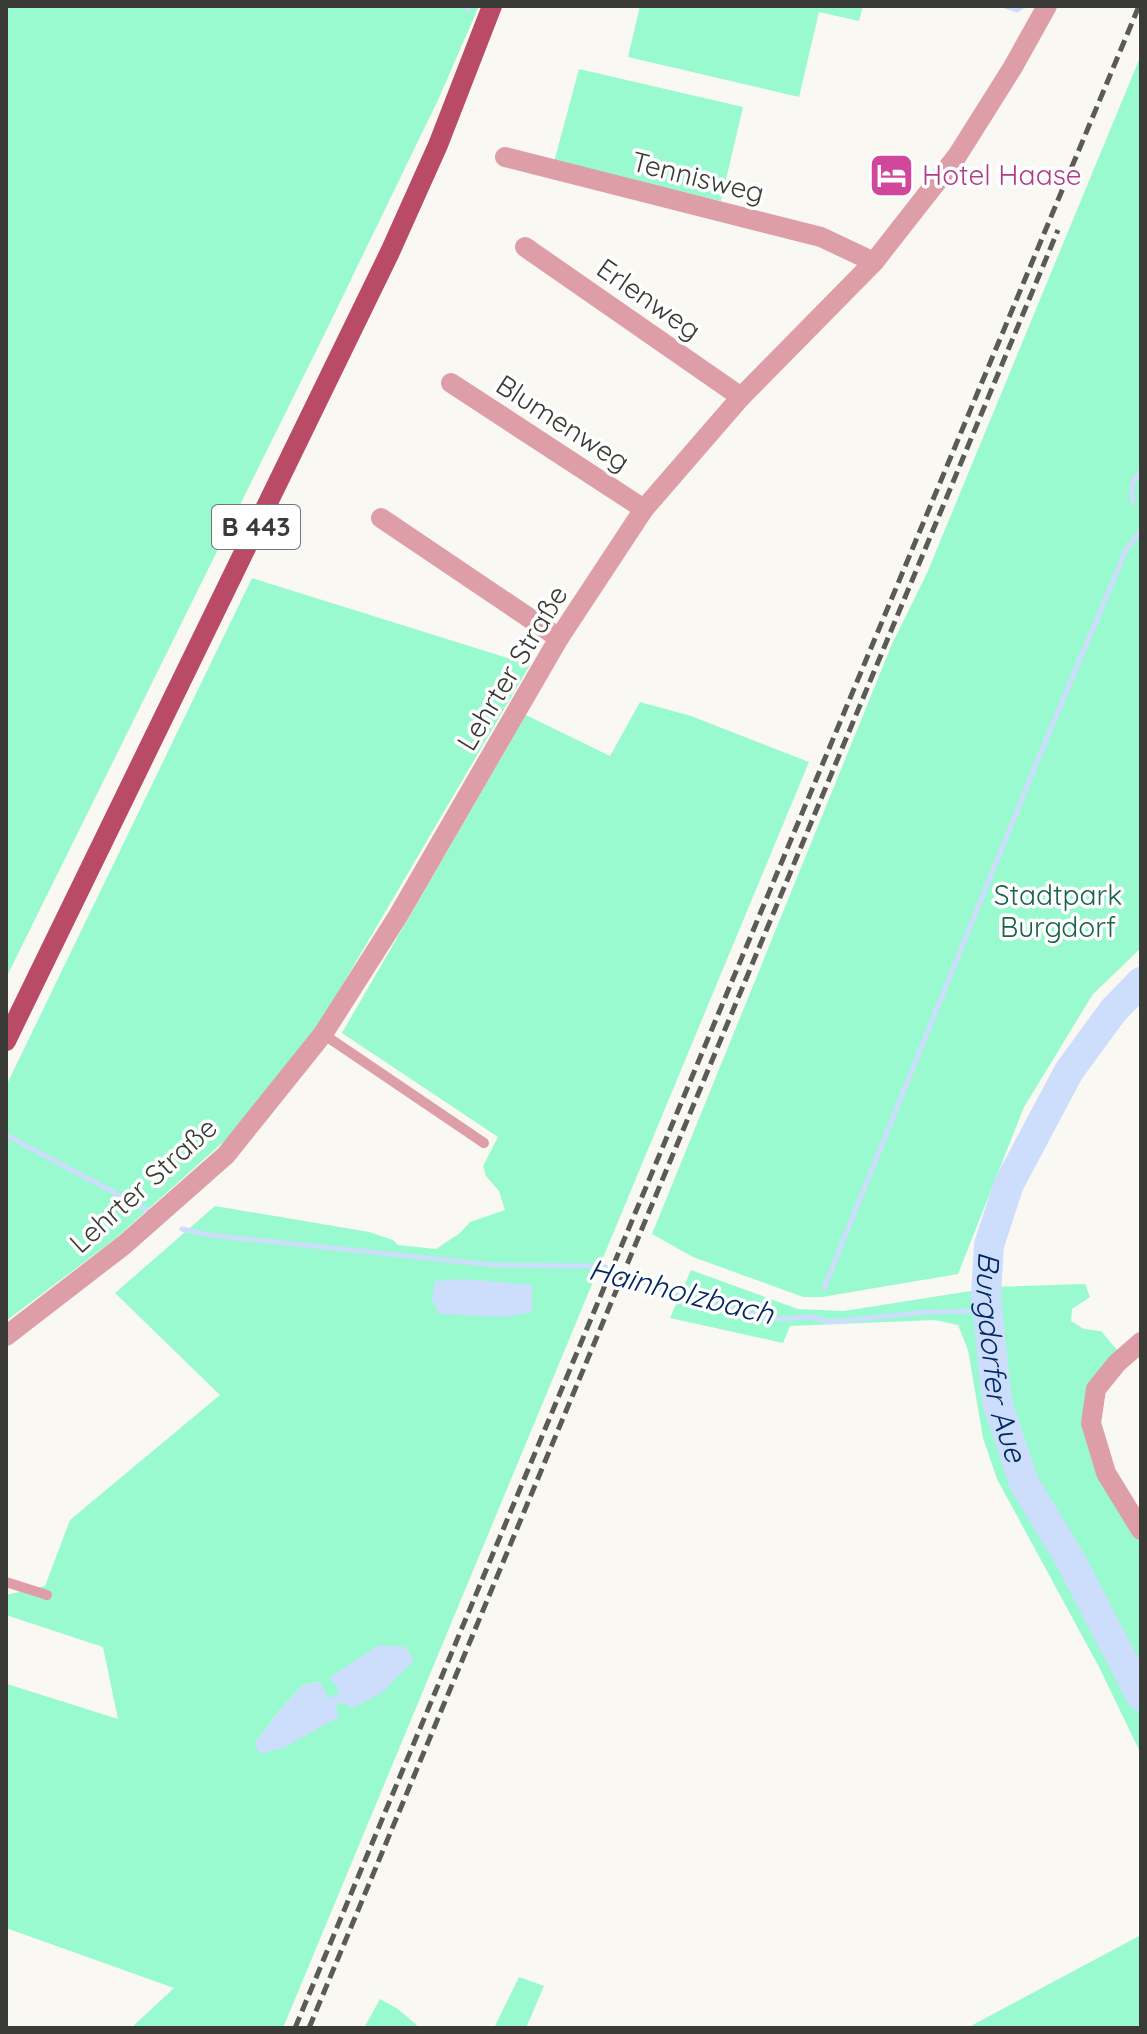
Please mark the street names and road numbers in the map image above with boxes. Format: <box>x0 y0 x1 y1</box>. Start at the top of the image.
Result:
street label: Tennisweg <box>628 143 768 210</box>
street label: Erlenweg <box>590 250 708 347</box>
street label: Blumenweg <box>490 366 637 479</box>
road number: B 443 <box>212 505 300 549</box>
street label: Lehrter Straße <box>449 579 575 757</box>
street label: Lehrter Straße <box>62 1109 224 1260</box>

